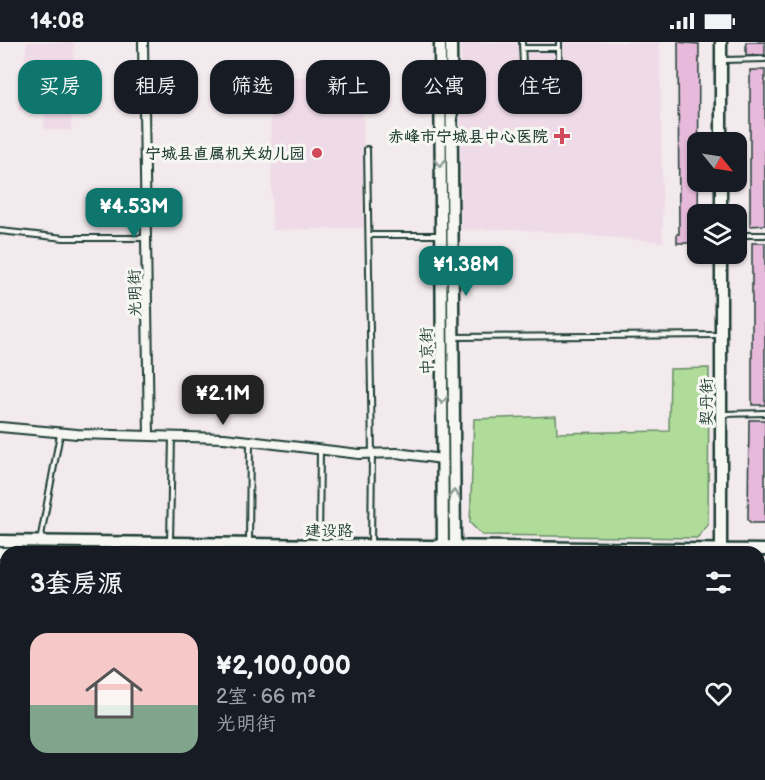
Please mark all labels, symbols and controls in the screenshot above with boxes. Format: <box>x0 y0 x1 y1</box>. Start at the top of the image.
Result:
text: 14:08 <box>30 8 84 35</box>
chip: 买房 <box>18 60 102 114</box>
chip: 租房 <box>114 60 198 114</box>
chip: 筛选 <box>210 60 294 114</box>
chip: 新上 <box>306 60 390 114</box>
chip: 公寓 <box>402 60 486 114</box>
chip: 住宅 <box>498 60 582 114</box>
marker: 赤峰市宁城县中心医院 <box>553 127 571 145</box>
place label: 赤峰市宁城县中心医院 <box>388 128 548 147</box>
north arrow <box>687 132 747 192</box>
map controls <box>687 132 747 264</box>
place label: 宁城县直属机关幼儿园 <box>145 145 305 164</box>
marker: 宁城县直属机关幼儿园 <box>310 146 324 160</box>
one-way arrow <box>434 159 446 168</box>
pin: ¥4.53M <box>85 188 183 239</box>
text: ¥4.53M <box>100 195 168 219</box>
button: layers <box>687 204 747 264</box>
pin: ¥1.38M <box>417 246 515 297</box>
text: ¥1.38M <box>433 253 499 277</box>
street label: 光明街 <box>126 269 145 317</box>
street label: 中京街 <box>418 327 437 375</box>
pin: ¥2.1M <box>181 375 265 426</box>
street label: 契丹街 <box>698 378 717 426</box>
text: ¥2.1M <box>196 382 250 406</box>
one-way arrow <box>435 396 448 405</box>
one-way arrow <box>448 489 460 498</box>
street label: 建设路 <box>305 522 353 541</box>
icon: filters <box>702 566 735 599</box>
text: 3套房源 <box>30 569 123 600</box>
text: ¥2,100,000 <box>216 651 351 682</box>
icon: home <box>78 657 150 729</box>
icon: heart <box>702 677 735 710</box>
text: 2室 · 66 m² <box>216 685 316 709</box>
text: 光明街 <box>216 712 276 736</box>

